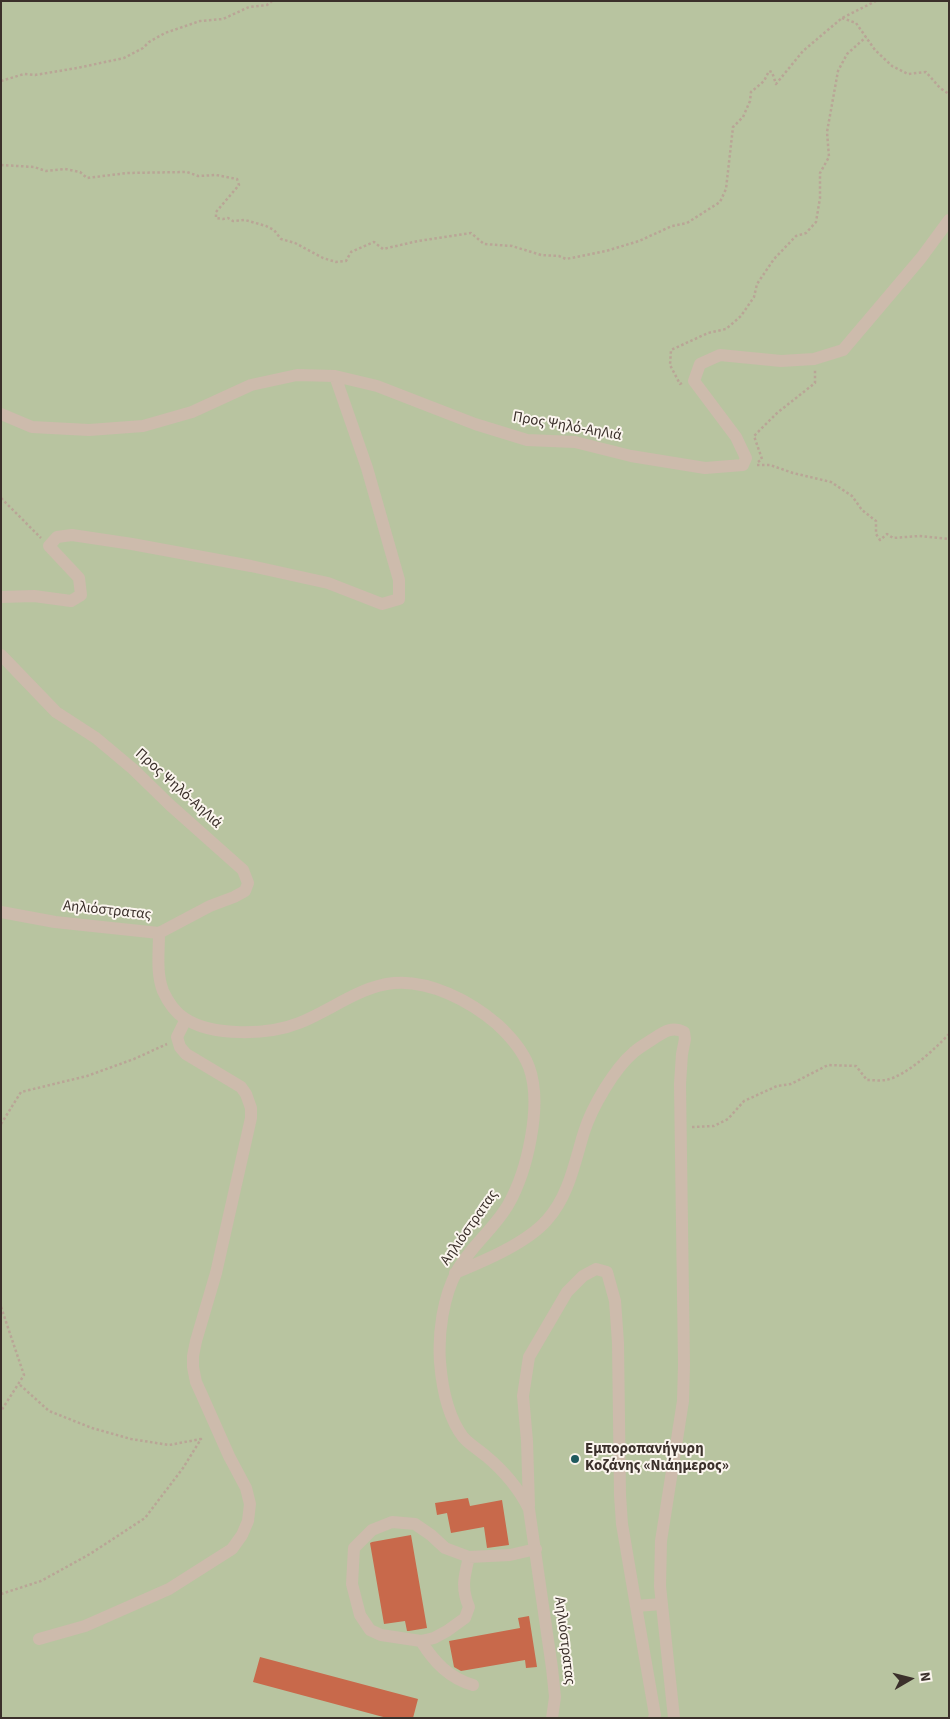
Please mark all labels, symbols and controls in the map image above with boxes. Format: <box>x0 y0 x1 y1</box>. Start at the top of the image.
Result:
street label: Προς Ψηλό-ΑηΛιά <box>511 409 623 445</box>
street label: Προς Ψηλό-ΑηΛιά <box>131 745 225 833</box>
street label: Αηλιόστρατας <box>62 897 152 925</box>
street label: Αηλιόστρατας <box>437 1187 503 1269</box>
place label: Εμποροπανήγυρη Κοζάνης «Νιάημερος» <box>585 1441 729 1476</box>
marker: Εμποροπανήγυρη Κοζάνης «Νιάημερος» <box>569 1453 581 1465</box>
street label: Αηλιόστρατας <box>550 1596 578 1686</box>
north arrow <box>885 1654 935 1704</box>
text: N <box>914 1671 935 1683</box>

